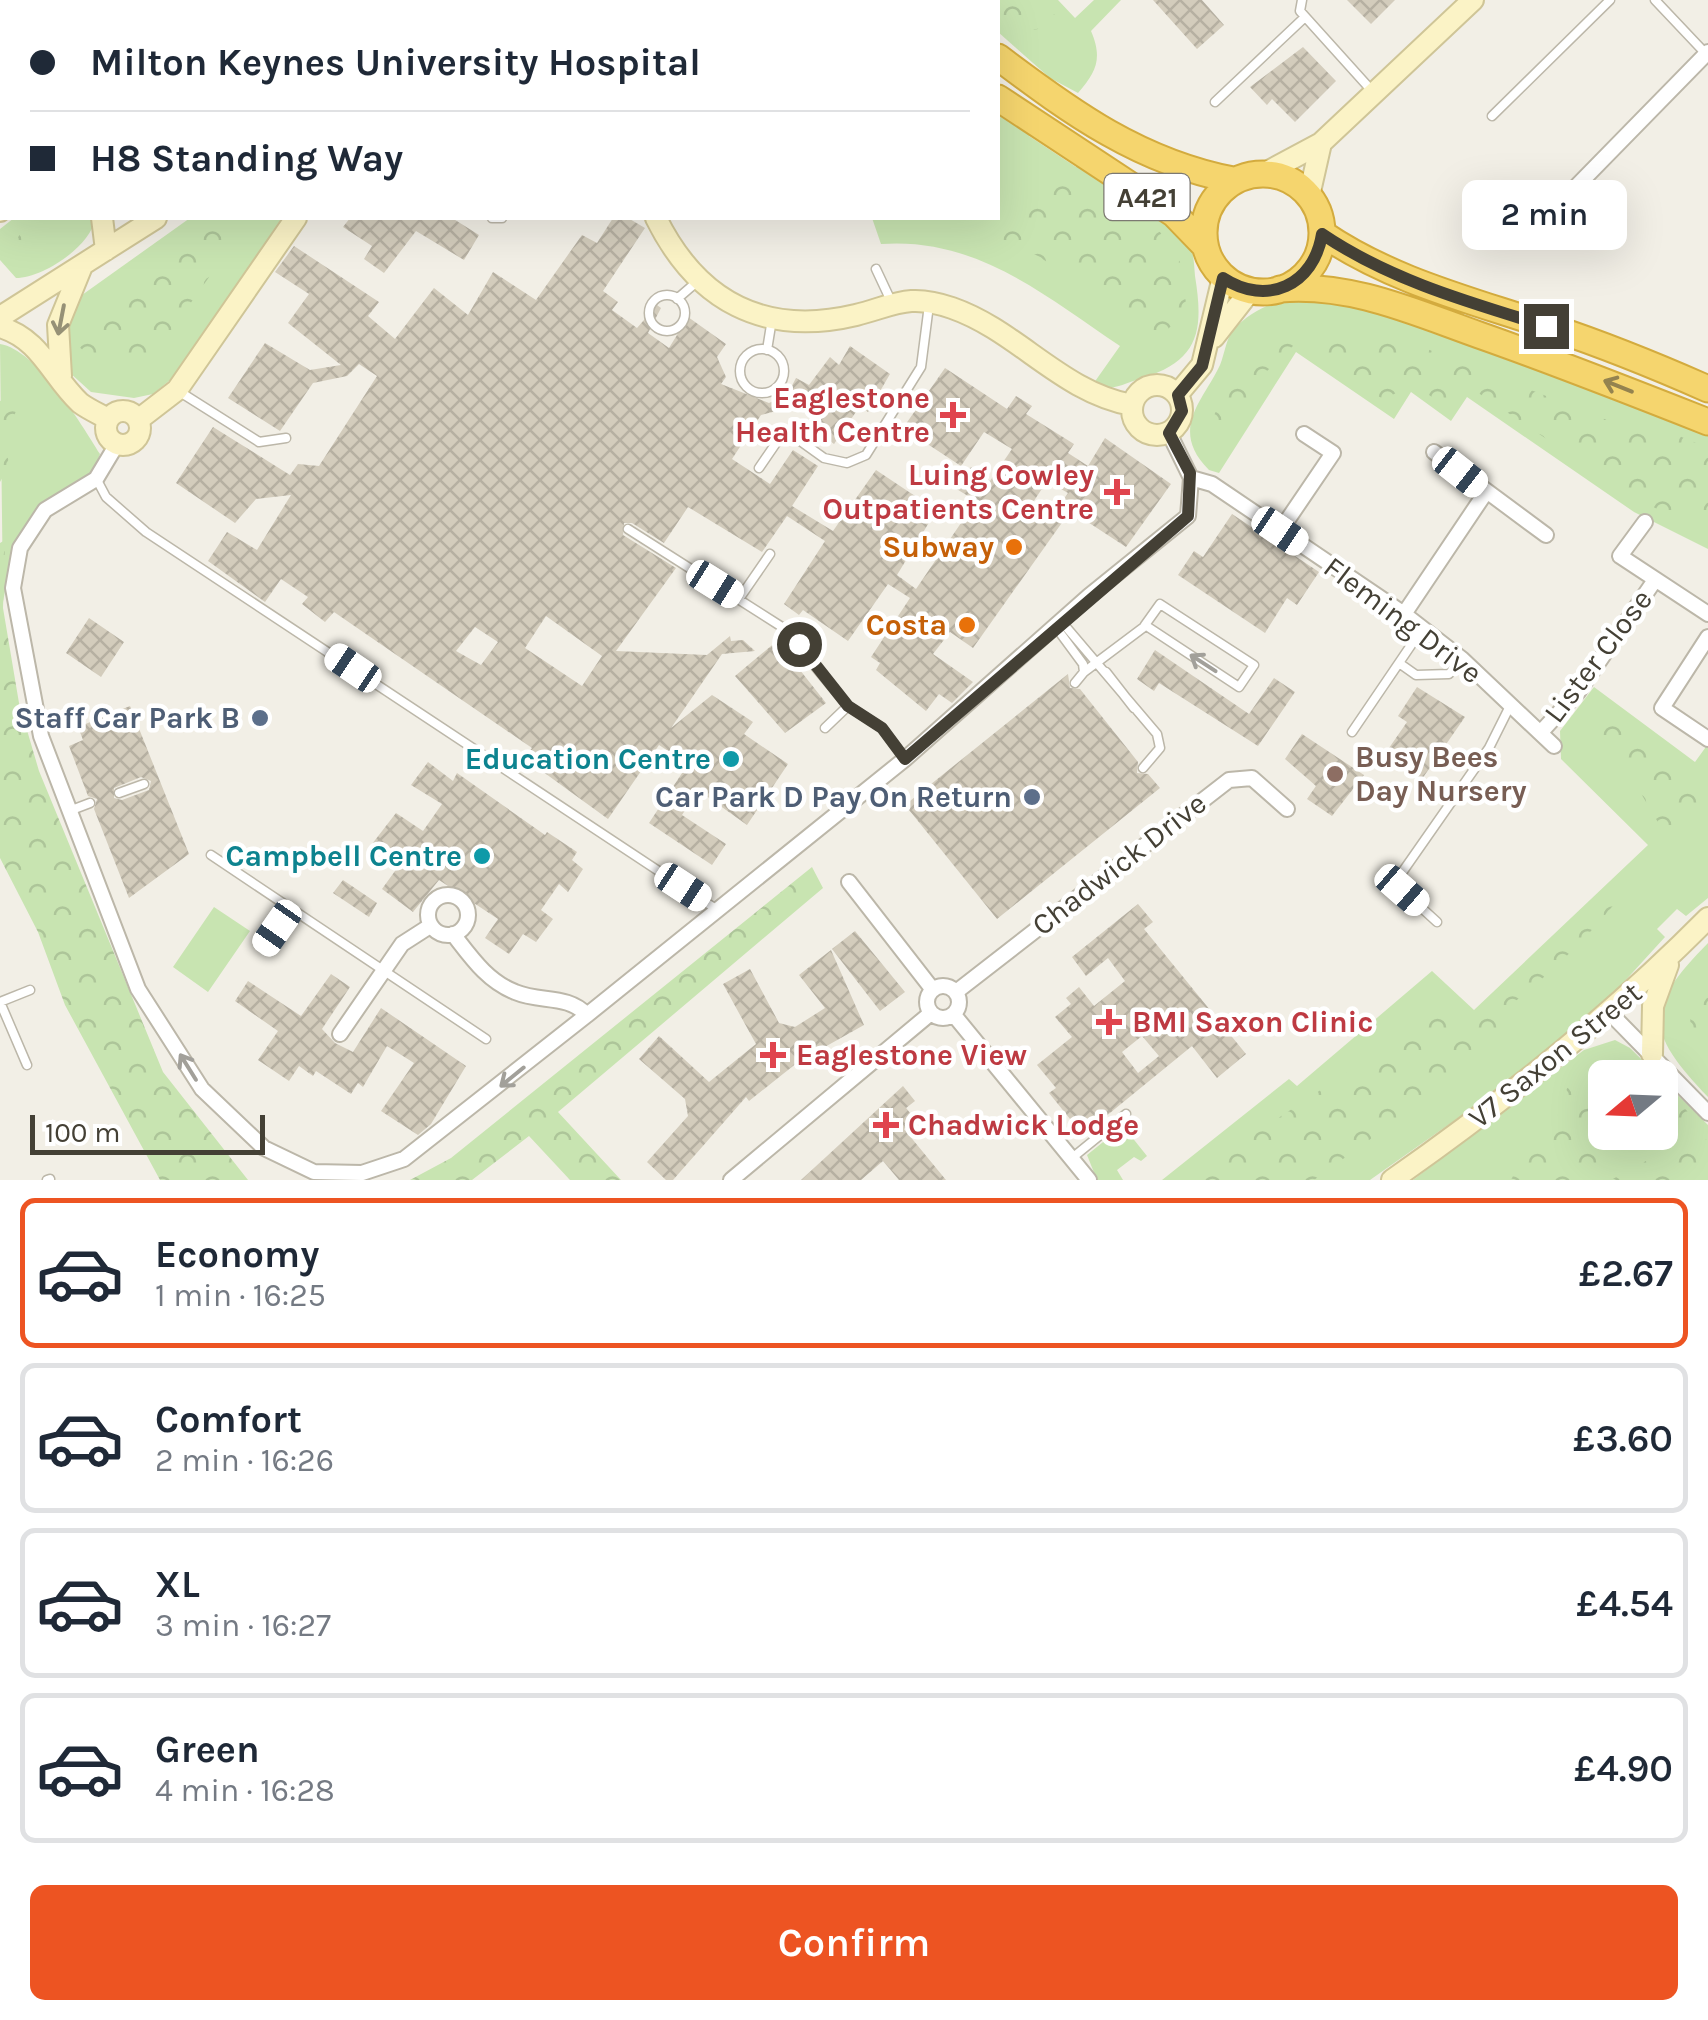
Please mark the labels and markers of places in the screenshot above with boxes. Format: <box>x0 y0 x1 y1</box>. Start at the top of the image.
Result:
place label: Eaglestone Health Centre <box>735 380 930 450</box>
marker: Eaglestone Health Centre <box>940 402 966 428</box>
place label: Luing Cowley Outpatients Centre <box>822 457 1094 527</box>
marker: Luing Cowley Outpatients Centre <box>1104 479 1130 505</box>
place label: Subway <box>882 529 994 565</box>
marker: Subway <box>1003 536 1025 558</box>
place label: Costa <box>866 607 947 643</box>
marker: Costa <box>956 614 978 636</box>
place label: Staff Car Park B <box>14 700 240 736</box>
marker: Staff Car Park B <box>249 707 271 729</box>
place label: Busy Bees Day Nursery <box>1355 739 1527 809</box>
place label: Education Centre <box>465 741 711 777</box>
marker: Education Centre <box>720 748 742 770</box>
marker: Busy Bees Day Nursery <box>1324 763 1346 785</box>
place label: Car Park D Pay On Return <box>655 779 1012 815</box>
marker: Car Park D Pay On Return <box>1021 786 1043 808</box>
place label: Campbell Centre <box>225 838 462 874</box>
marker: Campbell Centre <box>471 845 493 867</box>
place label: BMI Saxon Clinic <box>1132 1004 1373 1040</box>
marker: BMI Saxon Clinic <box>1096 1009 1122 1035</box>
place label: Eaglestone View <box>796 1037 1027 1073</box>
marker: Eaglestone View <box>760 1042 786 1068</box>
place label: Chadwick Lodge <box>908 1107 1139 1143</box>
marker: Chadwick Lodge <box>873 1112 899 1138</box>

